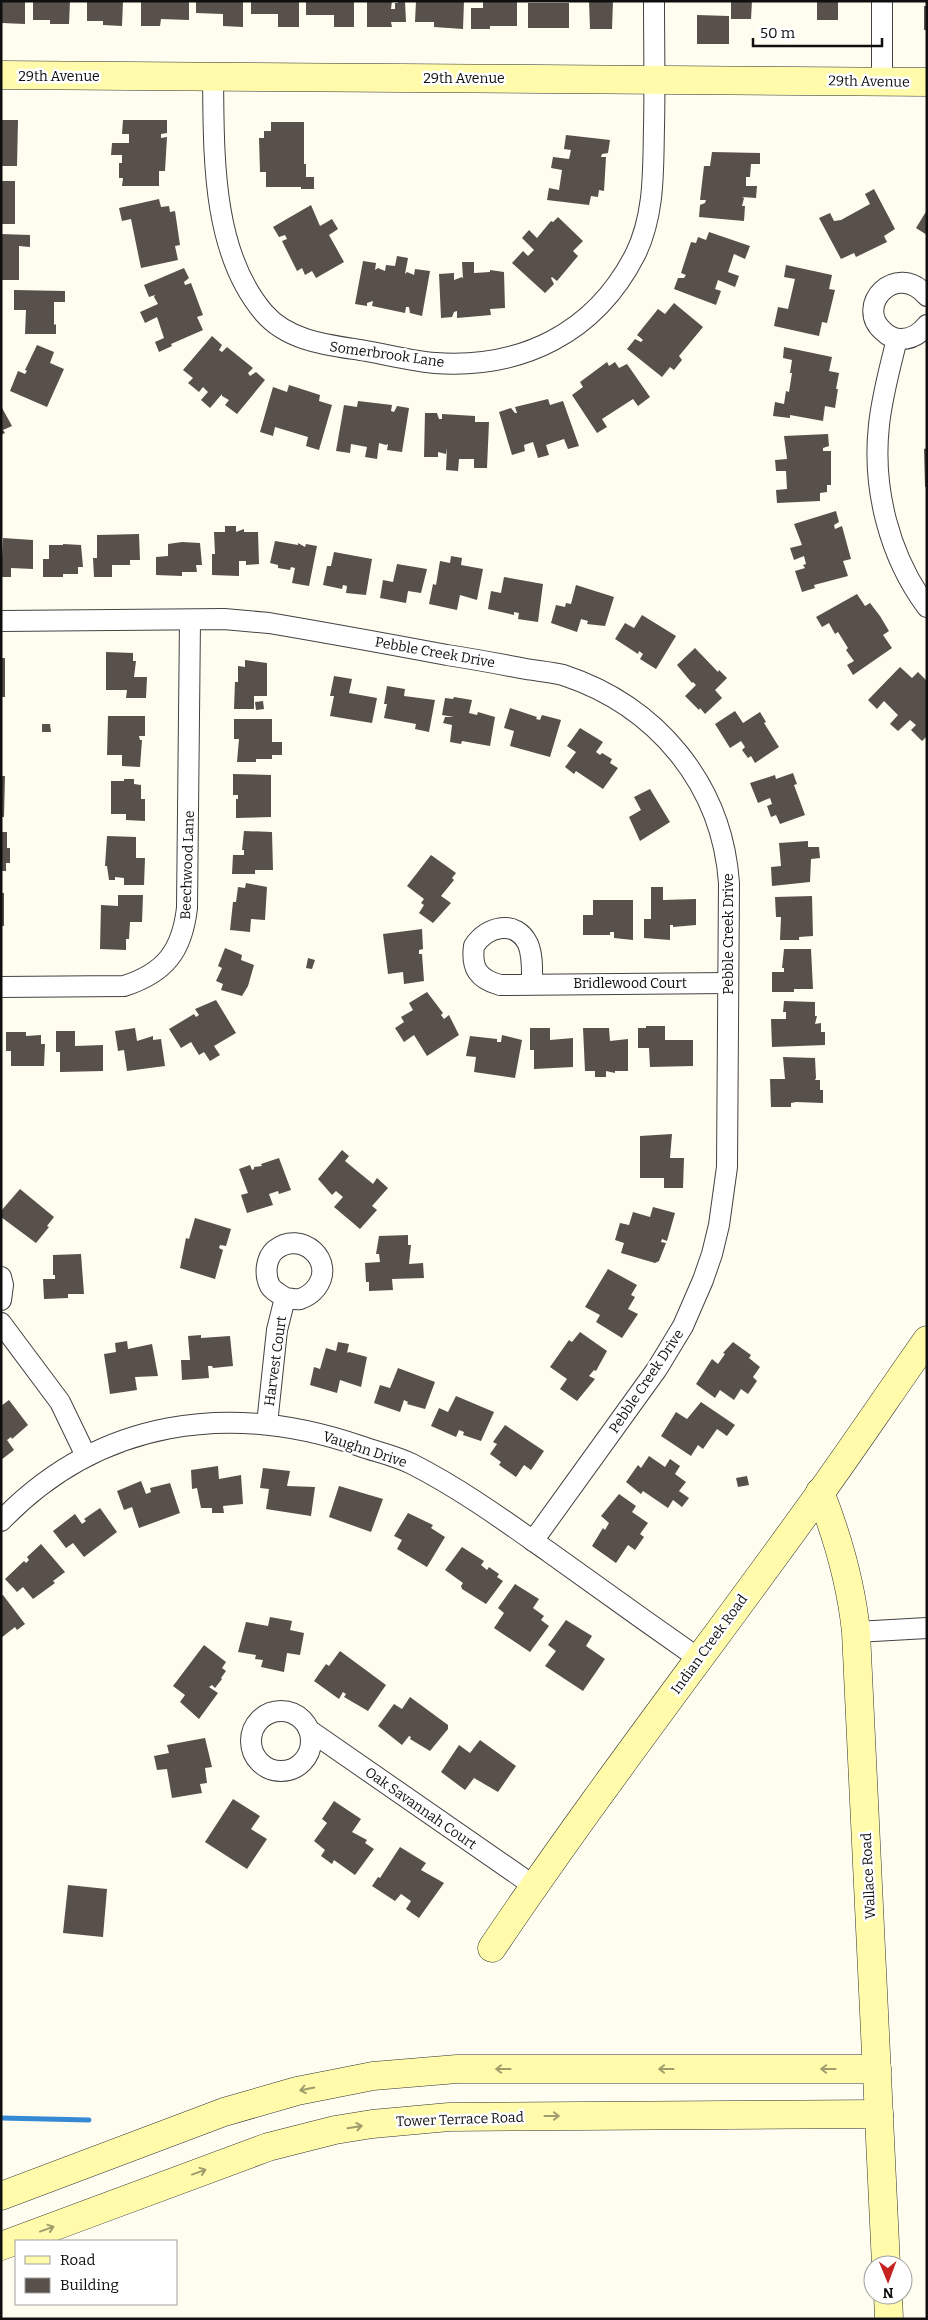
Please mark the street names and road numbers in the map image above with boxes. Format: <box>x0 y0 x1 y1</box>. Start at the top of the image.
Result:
street label: 29th Avenue <box>18 68 100 85</box>
street label: 29th Avenue <box>423 70 505 87</box>
street label: 29th Avenue <box>828 72 910 91</box>
street label: Somerbrook Lane <box>328 338 445 371</box>
street label: Pebble Creek Drive <box>374 634 496 671</box>
street label: Beechwood Lane <box>177 810 198 920</box>
street label: Pebble Creek Drive <box>720 873 737 995</box>
street label: Bridlewood Court <box>573 975 687 992</box>
street label: Harvest Court <box>261 1315 290 1407</box>
street label: Pebble Creek Drive <box>605 1326 687 1436</box>
street label: Vaughn Drive <box>321 1428 409 1471</box>
street label: Indian Creek Road <box>668 1591 751 1697</box>
street label: Oak Savannah Court <box>362 1764 480 1853</box>
street label: Wallace Road <box>858 1832 879 1920</box>
street label: Tower Terrace Road <box>396 2109 524 2130</box>

